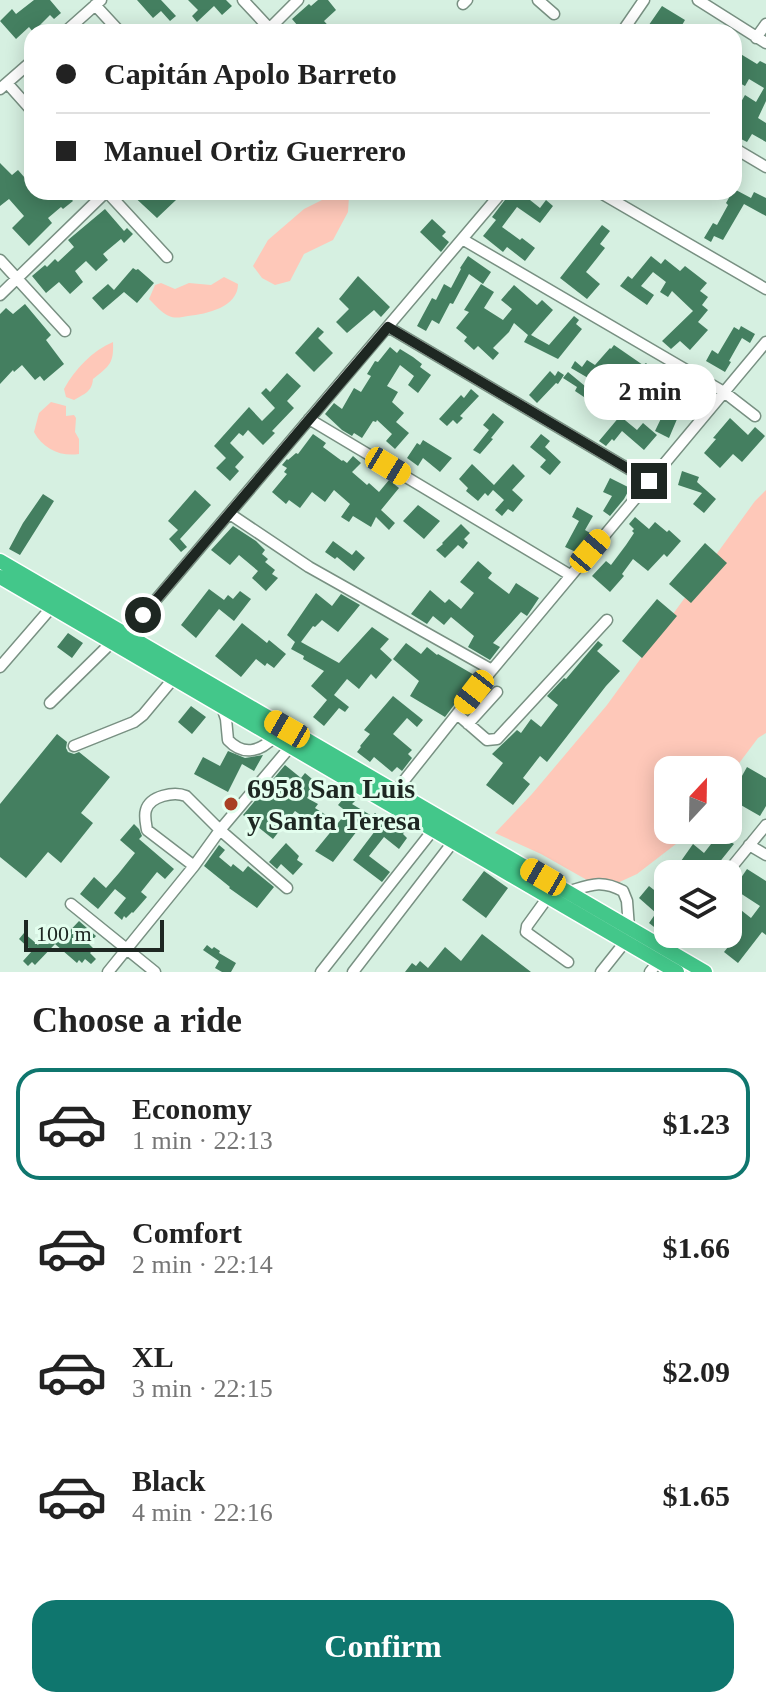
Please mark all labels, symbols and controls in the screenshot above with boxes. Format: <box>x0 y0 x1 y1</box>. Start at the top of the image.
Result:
text: Capitán Apolo Barreto <box>104 57 397 90</box>
text: Manuel Ortiz Guerrero <box>104 134 406 167</box>
callout: 2 min <box>583 365 715 421</box>
text: 2 min <box>619 377 681 406</box>
car <box>361 443 415 489</box>
route end <box>631 463 667 499</box>
car <box>565 525 615 577</box>
route start <box>125 597 161 633</box>
car <box>450 666 498 718</box>
car <box>260 707 314 751</box>
north arrow <box>654 756 742 844</box>
map controls <box>654 756 742 948</box>
place label: 6958 San Luis y Santa Teresa <box>247 773 421 836</box>
marker: 6958 San Luis y Santa Teresa <box>222 795 240 813</box>
car <box>516 855 570 899</box>
button: layers <box>654 860 742 948</box>
scale bar <box>24 916 164 952</box>
text: 100 m <box>36 921 92 946</box>
text: Choose a ride <box>32 1000 242 1040</box>
icon: car <box>36 1088 108 1160</box>
text: Economy <box>132 1092 252 1125</box>
text: $1.23 <box>663 1107 730 1140</box>
text: 1 min · 22:13 <box>132 1126 273 1155</box>
icon: car <box>36 1212 108 1284</box>
text: Comfort <box>132 1216 242 1249</box>
text: $1.66 <box>663 1231 730 1264</box>
text: 2 min · 22:14 <box>132 1250 273 1279</box>
icon: car <box>36 1336 108 1408</box>
text: XL <box>132 1340 174 1373</box>
text: $2.09 <box>663 1355 730 1388</box>
text: 3 min · 22:15 <box>132 1374 273 1403</box>
icon: car <box>36 1460 108 1532</box>
text: Black <box>132 1464 205 1497</box>
text: $1.65 <box>663 1479 730 1512</box>
text: 4 min · 22:16 <box>132 1498 273 1527</box>
button: Confirm <box>32 1600 734 1692</box>

